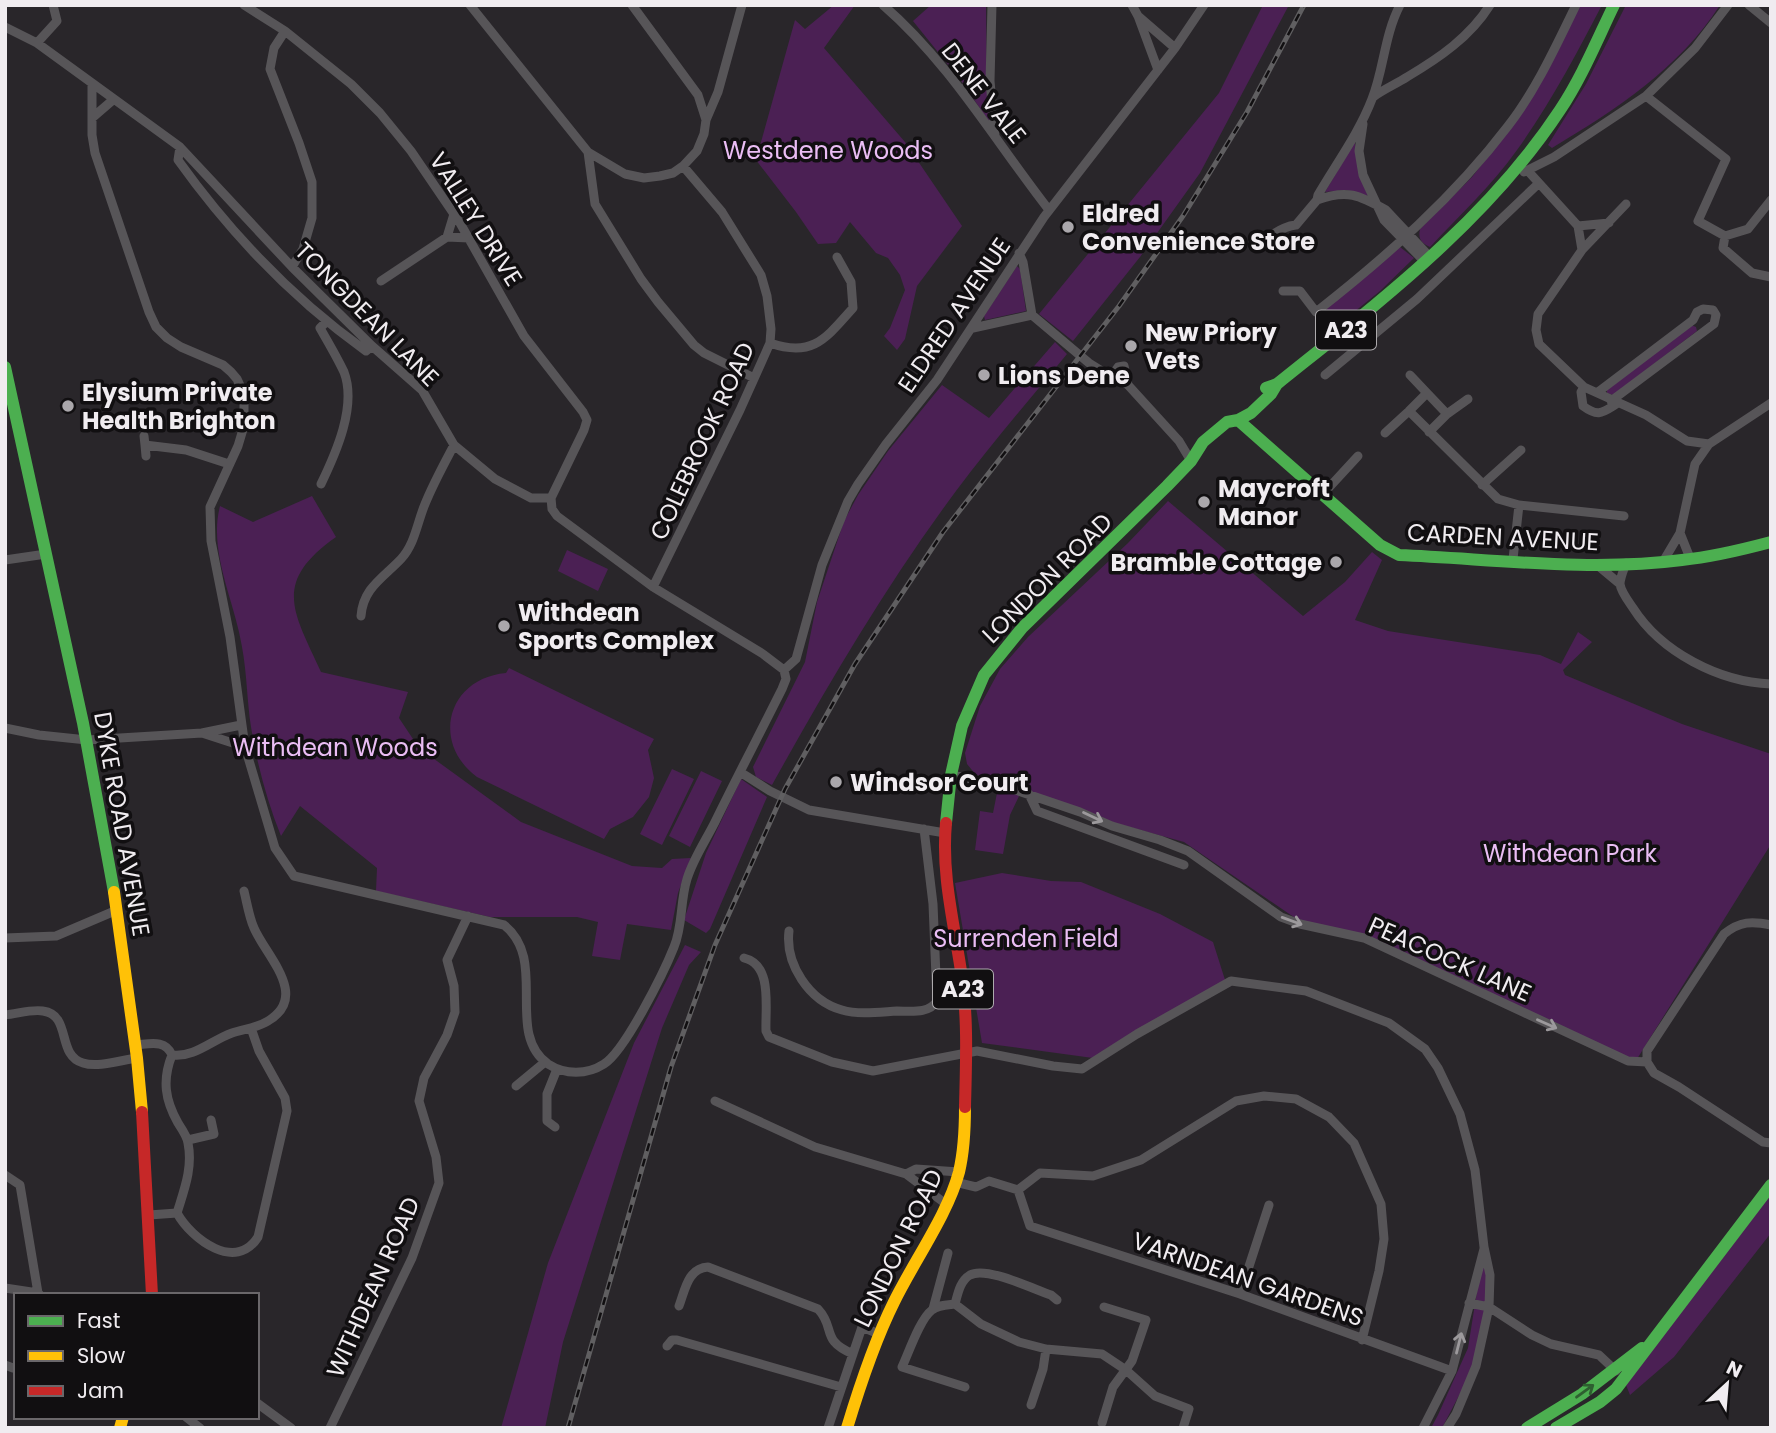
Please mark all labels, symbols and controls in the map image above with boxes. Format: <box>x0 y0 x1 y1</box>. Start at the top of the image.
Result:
street label: DENE VALE <box>934 36 1034 150</box>
park label: Westdene Woods <box>723 134 933 167</box>
street label: VALLEY DRIVE <box>422 146 530 292</box>
place label: Eldred Convenience Store <box>1082 197 1315 258</box>
marker: Eldred Convenience Store <box>1060 219 1076 235</box>
street label: ELDRED AVENUE <box>890 231 1018 399</box>
street label: TONGDEAN LANE <box>288 235 446 393</box>
road number: A23 <box>1316 310 1376 350</box>
place label: New Priory Vets <box>1145 316 1278 377</box>
street label: COLEBROOK ROAD <box>642 337 762 545</box>
marker: New Priory Vets <box>1123 338 1139 354</box>
place label: Lions Dene <box>998 359 1130 392</box>
marker: Lions Dene <box>976 367 992 383</box>
place label: Elysium Private Health Brighton <box>82 376 276 437</box>
marker: Elysium Private Health Brighton <box>60 398 76 414</box>
place label: Maycroft Manor <box>1218 472 1330 533</box>
marker: Maycroft Manor <box>1196 494 1212 510</box>
street label: LONDON ROAD <box>975 506 1119 650</box>
street label: CARDEN AVENUE <box>1406 515 1600 559</box>
place label: Bramble Cottage <box>1111 546 1322 579</box>
marker: Bramble Cottage <box>1328 554 1344 570</box>
place label: Withdean Sports Complex <box>518 596 715 657</box>
marker: Withdean Sports Complex <box>496 618 512 634</box>
street label: DYKE ROAD AVENUE <box>86 709 158 939</box>
park label: Withdean Woods <box>232 731 438 764</box>
place label: Windsor Court <box>850 766 1029 799</box>
marker: Windsor Court <box>828 774 844 790</box>
one-way arrow <box>1082 811 1103 825</box>
park label: Withdean Park <box>1483 837 1658 870</box>
street label: PEACOCK LANE <box>1363 908 1537 1010</box>
one-way arrow <box>1281 916 1303 928</box>
park label: Surrenden Field <box>933 922 1119 955</box>
road number: A23 <box>933 970 993 1008</box>
one-way arrow <box>1536 1018 1558 1031</box>
street label: LONDON ROAD <box>846 1164 950 1332</box>
street label: WITHDEAN ROAD <box>318 1192 428 1382</box>
street label: VARNDEAN GARDENS <box>1128 1224 1368 1334</box>
legend <box>14 1293 259 1419</box>
text: Fast <box>77 1306 120 1335</box>
one-way arrow <box>1453 1332 1466 1355</box>
text: Slow <box>77 1341 125 1370</box>
north arrow <box>1692 1349 1762 1419</box>
text: N <box>1722 1354 1747 1384</box>
text: Jam <box>77 1376 124 1405</box>
one-way arrow <box>1575 1384 1594 1398</box>

